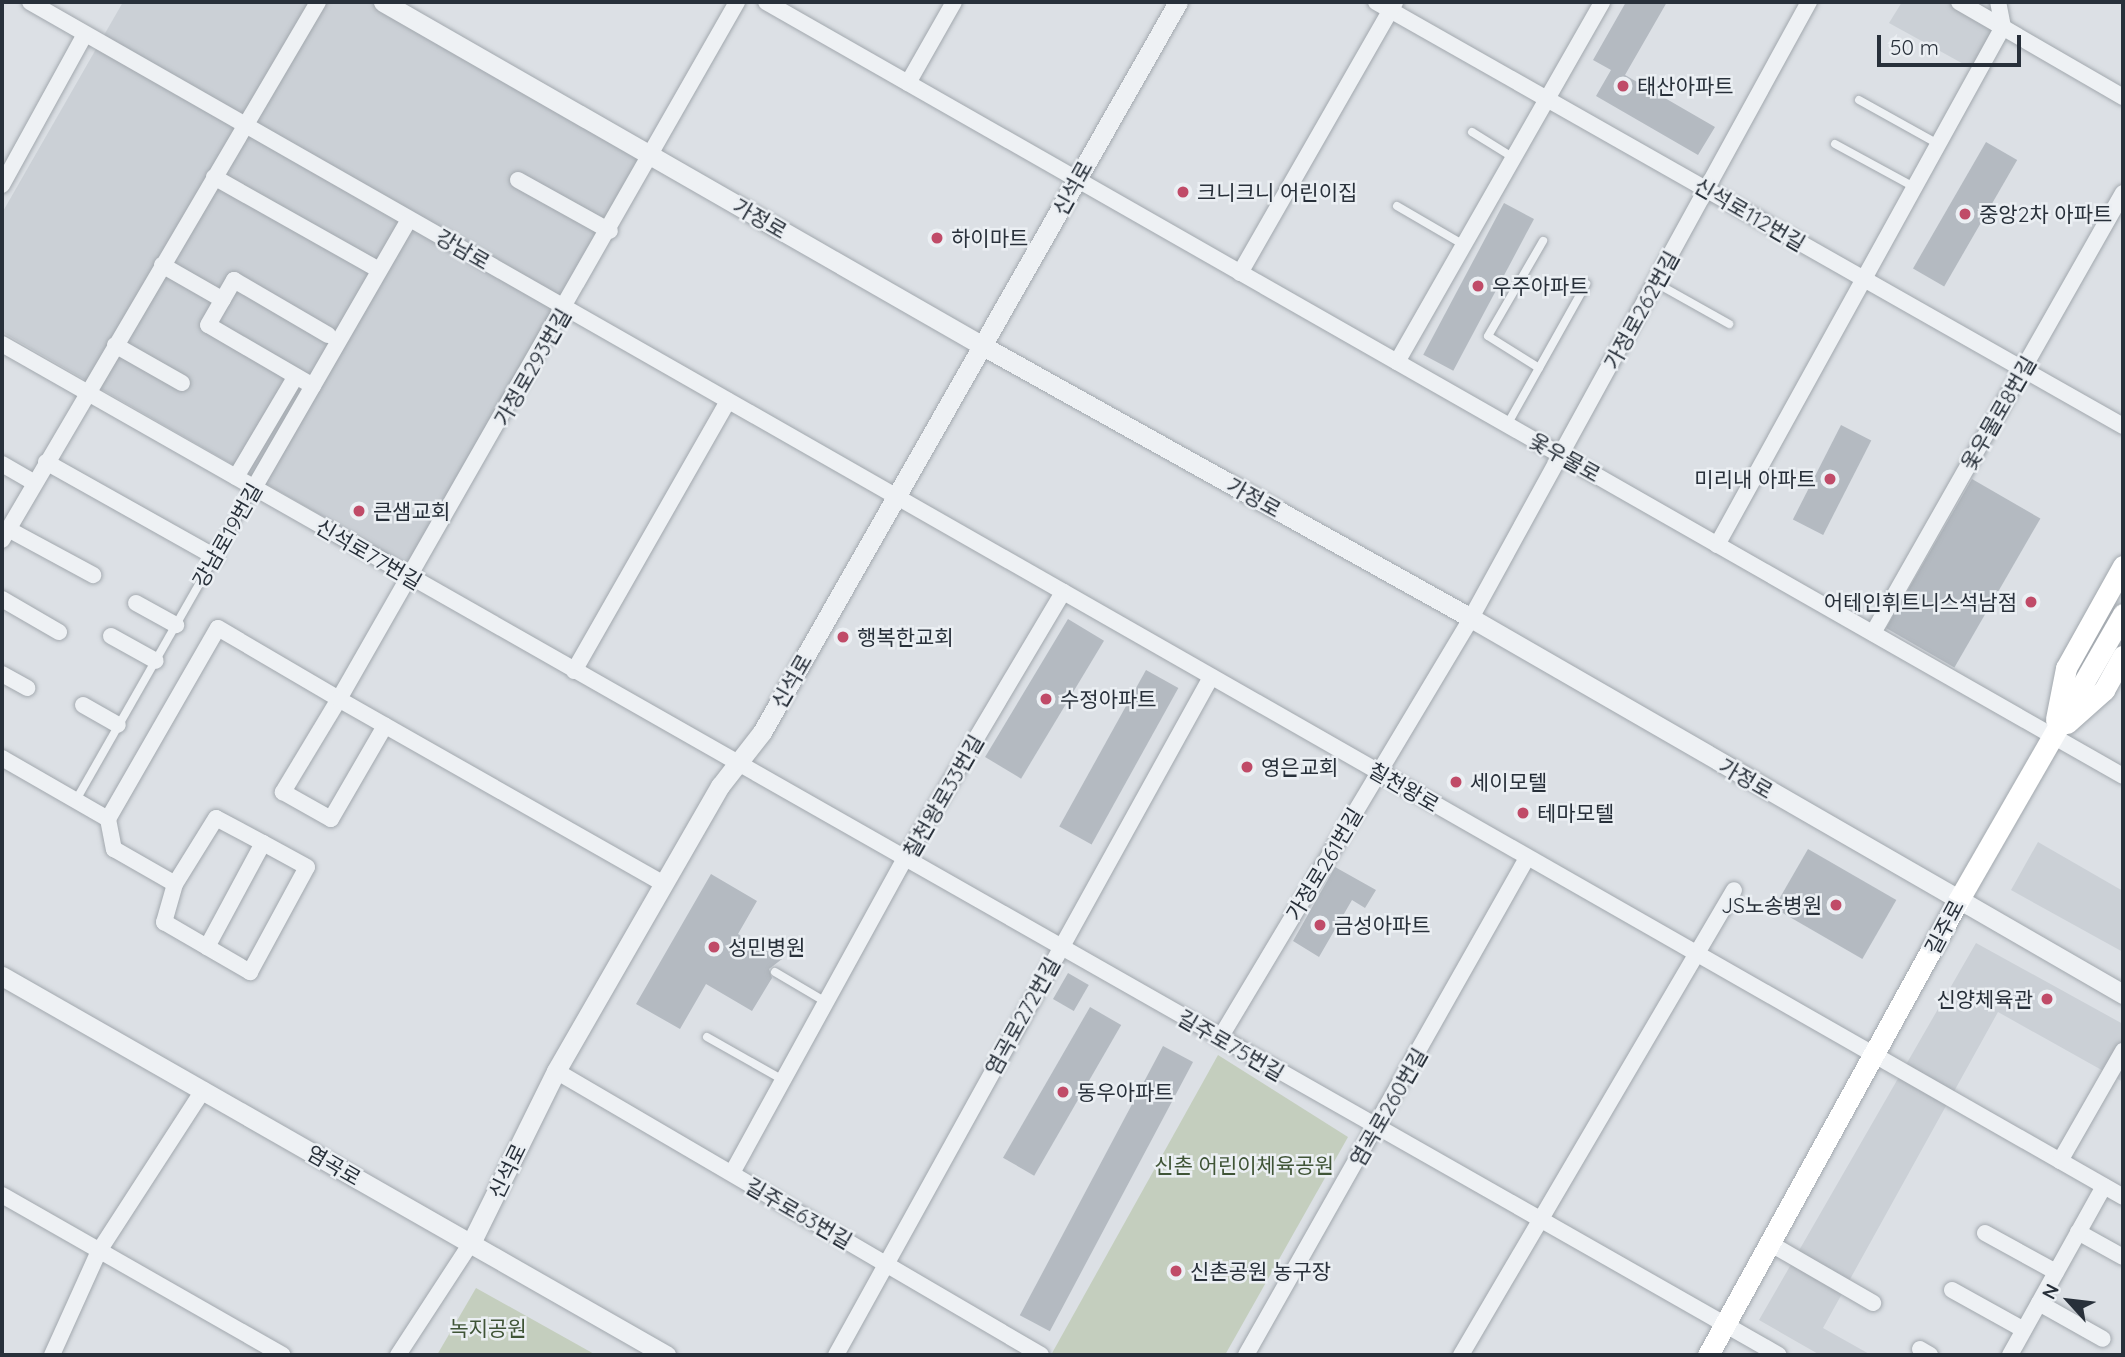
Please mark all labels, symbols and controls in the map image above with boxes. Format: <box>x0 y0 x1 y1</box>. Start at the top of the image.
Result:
scale bar <box>1880 21 2024 65</box>
text: 50 m <box>1890 34 1939 60</box>
place label: 태산아파트 <box>1637 73 1734 99</box>
marker: 태산아파트 <box>1615 78 1631 94</box>
street label: 신석로 <box>1047 157 1097 219</box>
street label: 신석로112번길 <box>1690 172 1810 256</box>
place label: 크니크니 어린이집 <box>1197 179 1357 205</box>
marker: 크니크니 어린이집 <box>1175 184 1191 200</box>
street label: 가정로 <box>729 193 791 243</box>
place label: 중앙2차 아파트 <box>1979 201 2112 227</box>
marker: 중앙2차 아파트 <box>1957 206 1973 222</box>
street label: 강남로 <box>432 224 494 274</box>
place label: 하이마트 <box>951 225 1028 251</box>
marker: 하이마트 <box>929 230 945 246</box>
street label: 가정로262번길 <box>1598 247 1684 373</box>
place label: 우주아파트 <box>1492 273 1589 299</box>
marker: 우주아파트 <box>1470 278 1486 294</box>
street label: 가정로293번길 <box>488 304 576 430</box>
street label: 옻우물로8번길 <box>1955 352 2041 474</box>
street label: 옻우물로 <box>1525 427 1605 487</box>
place label: 미리내 아파트 <box>1694 466 1816 492</box>
marker: 미리내 아파트 <box>1822 471 1838 487</box>
street label: 가정로 <box>1223 472 1285 522</box>
street label: 강남로19번길 <box>187 478 267 592</box>
place label: 큰샘교회 <box>373 498 450 524</box>
marker: 큰샘교회 <box>351 503 367 519</box>
street label: 신석로77번길 <box>312 514 426 594</box>
place label: 어테인휘트니스석남점 <box>1824 589 2017 615</box>
marker: 어테인휘트니스석남점 <box>2023 594 2039 610</box>
place label: 행복한교회 <box>857 624 954 650</box>
marker: 행복한교회 <box>835 629 851 645</box>
street label: 신석로 <box>766 650 816 712</box>
place label: 수정아파트 <box>1060 686 1157 712</box>
marker: 수정아파트 <box>1038 691 1054 707</box>
street label: 칠천왕로33번길 <box>898 730 988 862</box>
street label: 가정로 <box>1715 753 1777 803</box>
place label: 영은교회 <box>1261 754 1338 780</box>
street label: 칠천왕로 <box>1364 757 1444 817</box>
marker: 영은교회 <box>1239 759 1255 775</box>
place label: 세이모텔 <box>1470 769 1547 795</box>
marker: 세이모텔 <box>1448 774 1464 790</box>
place label: 테마모텔 <box>1537 800 1614 826</box>
street label: 가정로261번길 <box>1280 803 1368 925</box>
marker: 테마모텔 <box>1515 805 1531 821</box>
place label: JS노송병원 <box>1721 892 1822 918</box>
street label: 길주로 <box>1919 895 1969 959</box>
marker: JS노송병원 <box>1828 897 1844 913</box>
place label: 금성아파트 <box>1334 912 1431 938</box>
marker: 금성아파트 <box>1312 917 1328 933</box>
place label: 성민병원 <box>728 934 805 960</box>
marker: 성민병원 <box>706 939 722 955</box>
street label: 염곡로272번길 <box>979 953 1065 1079</box>
place label: 신양체육관 <box>1936 986 2033 1012</box>
marker: 신양체육관 <box>2039 991 2055 1007</box>
street label: 길주로75번길 <box>1173 1004 1289 1086</box>
street label: 염곡로260번길 <box>1344 1044 1432 1170</box>
place label: 동우아파트 <box>1077 1079 1174 1105</box>
marker: 동우아파트 <box>1055 1084 1071 1100</box>
street label: 신석로 <box>483 1139 531 1203</box>
street label: 염곡로 <box>303 1140 365 1190</box>
park label: 신촌 어린이체육공원 <box>1154 1152 1334 1178</box>
street label: 길주로63번길 <box>741 1172 857 1254</box>
place label: 신촌공원 농구장 <box>1190 1258 1331 1284</box>
marker: 신촌공원 농구장 <box>1168 1263 1184 1279</box>
north arrow <box>2034 1266 2104 1336</box>
text: N <box>2036 1280 2064 1303</box>
park label: 녹지공원 <box>449 1315 527 1341</box>

